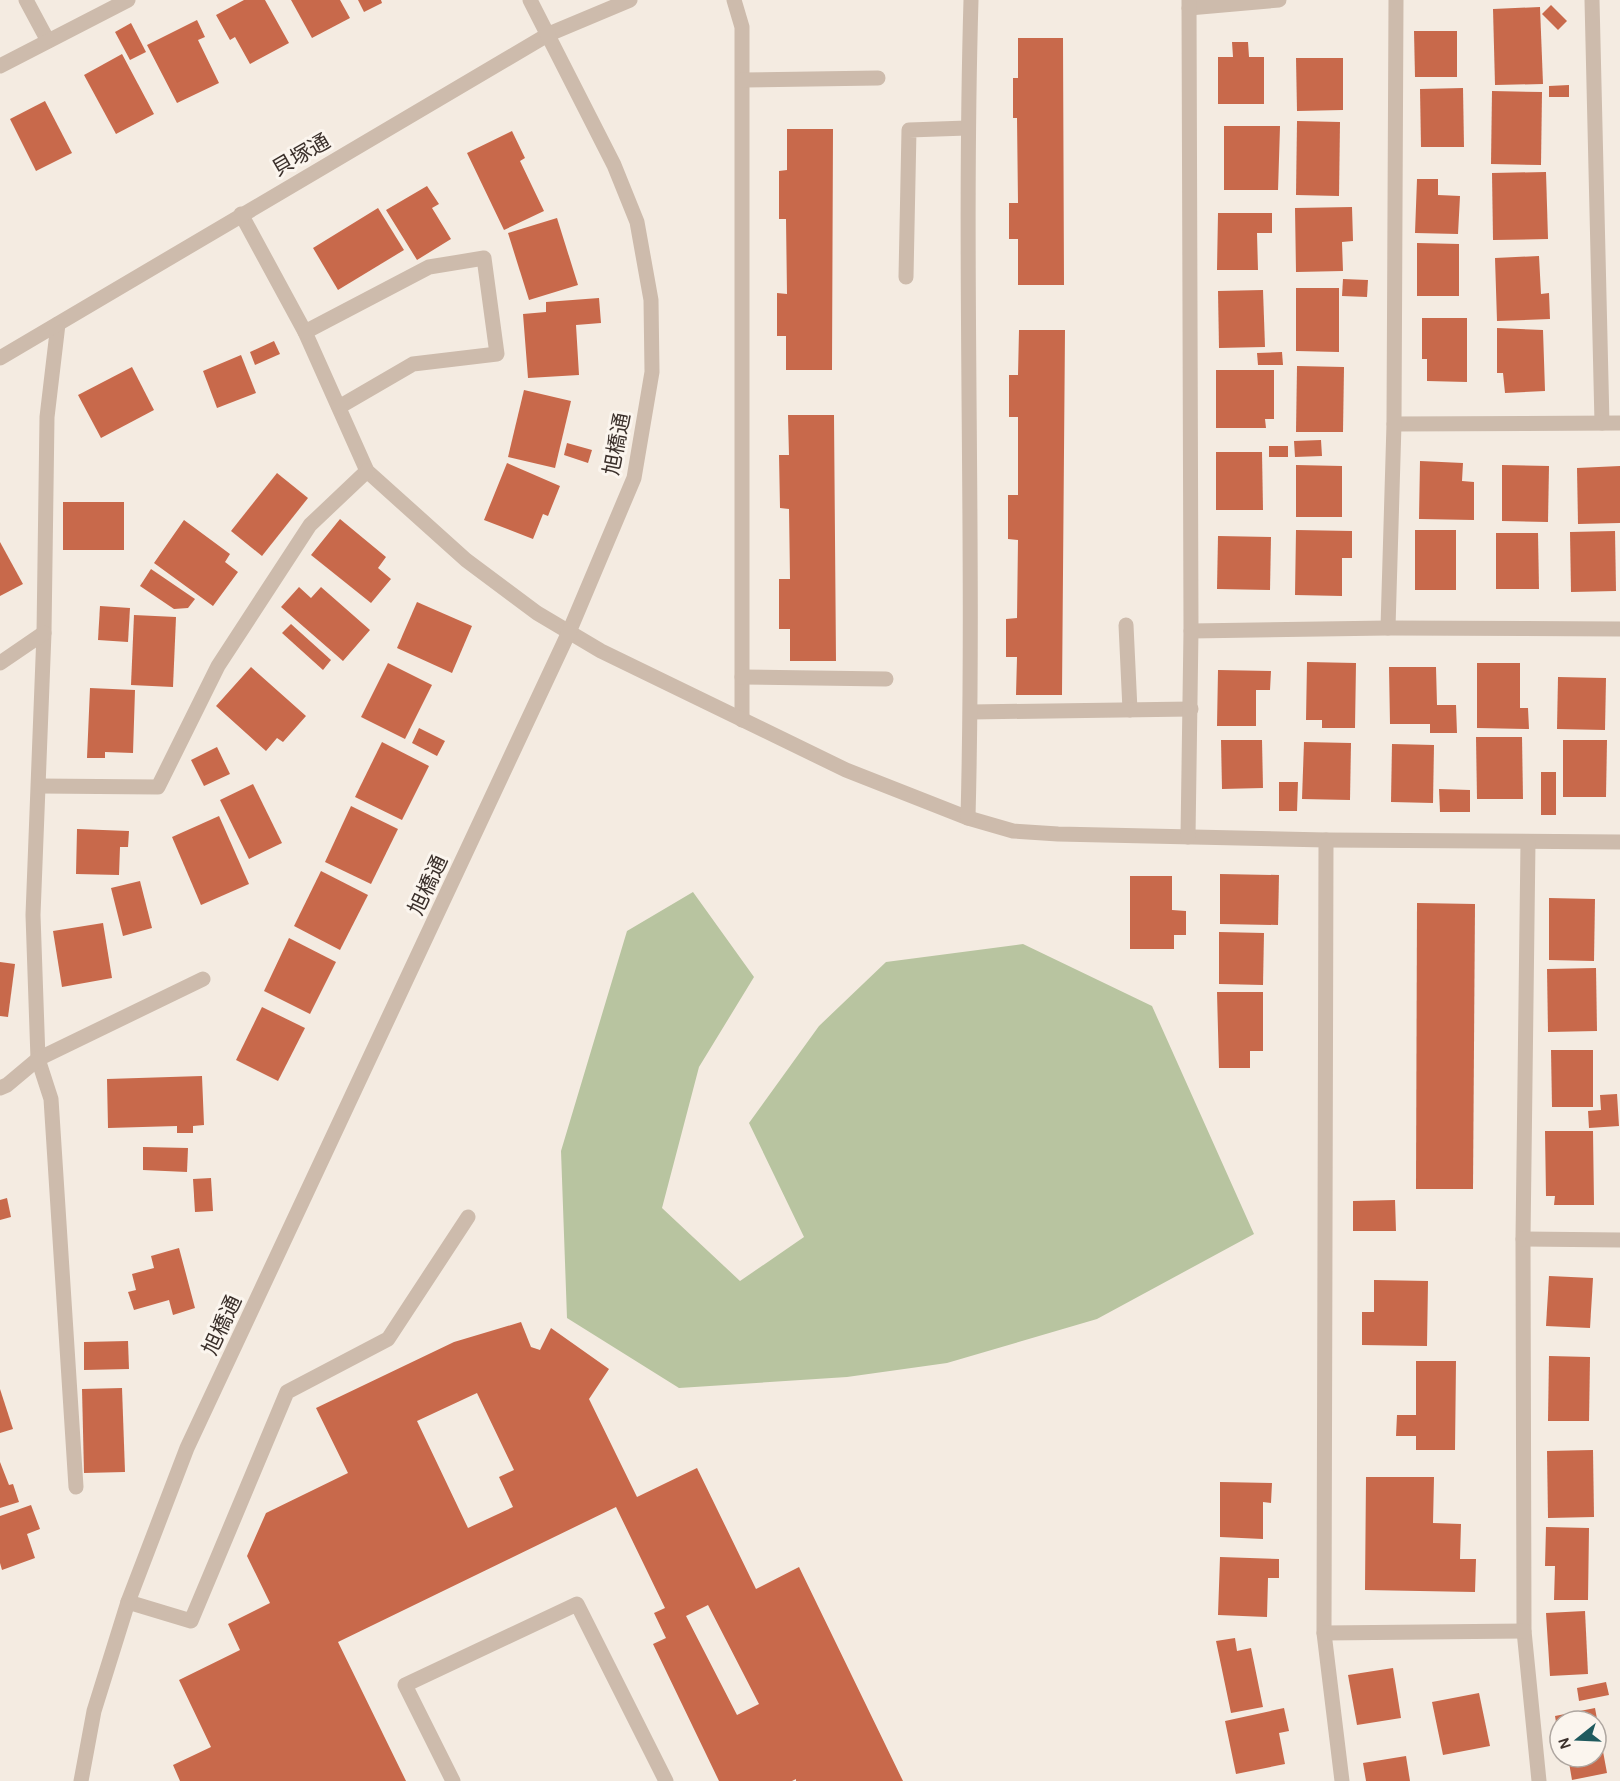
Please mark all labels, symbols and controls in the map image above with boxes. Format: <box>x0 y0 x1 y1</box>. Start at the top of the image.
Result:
street label: 貝塚通 <box>268 129 334 181</box>
street label: 旭橋通 <box>599 411 635 477</box>
street label: 旭橋通 <box>404 851 452 919</box>
street label: 旭橋通 <box>198 1291 246 1359</box>
north arrow <box>1548 1709 1608 1769</box>
text: N <box>1553 1735 1575 1752</box>

